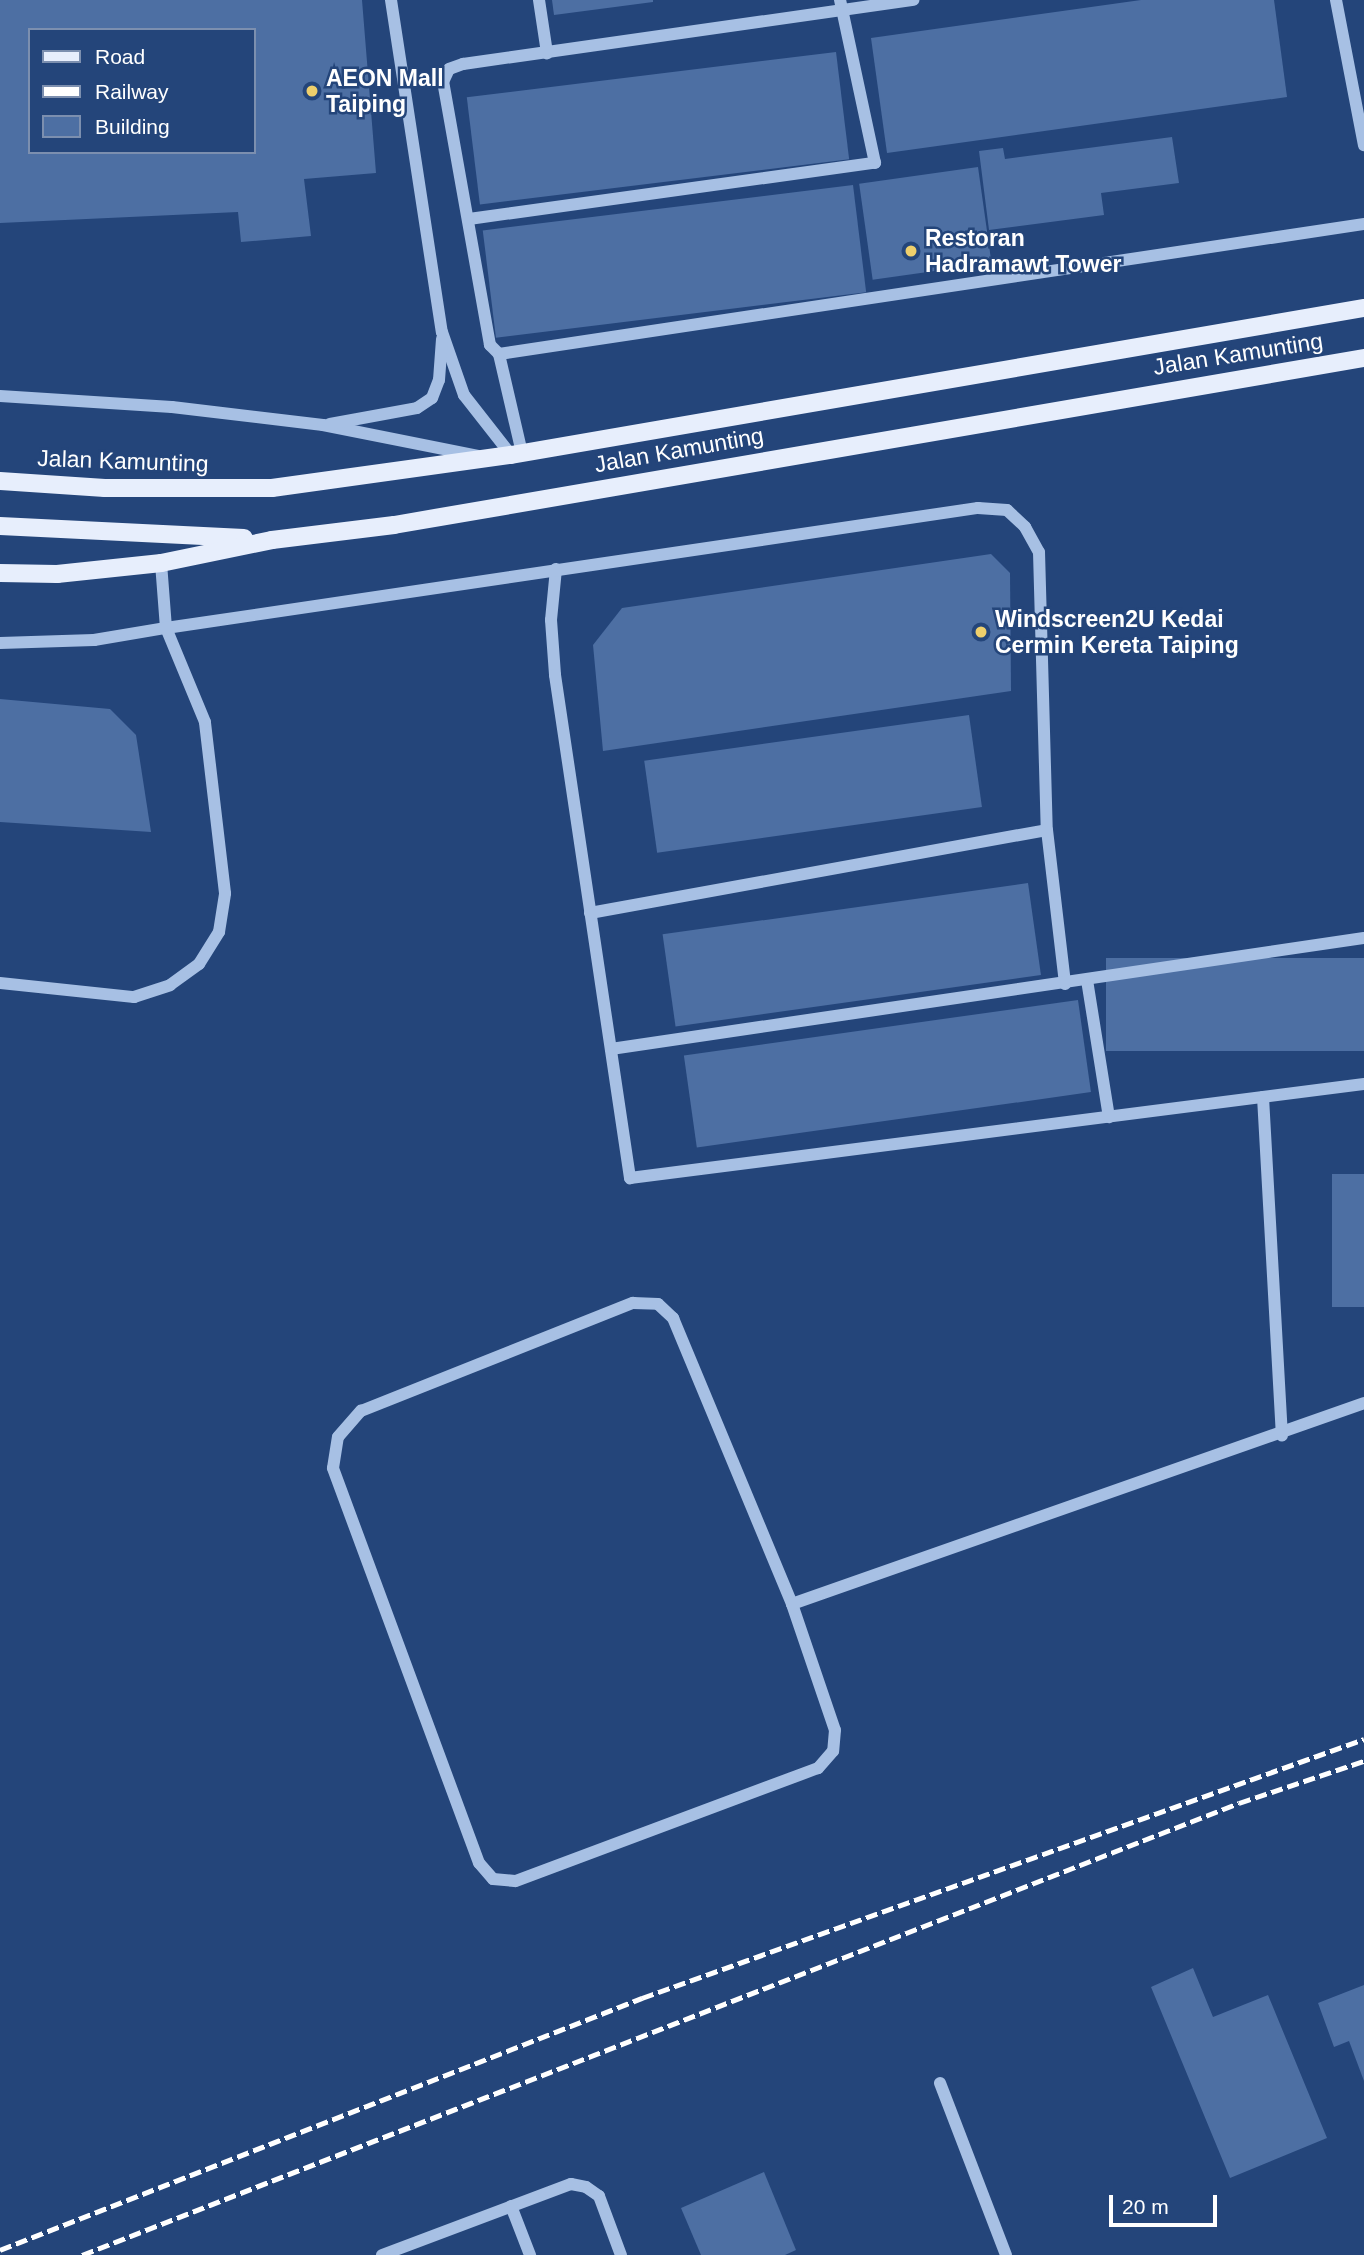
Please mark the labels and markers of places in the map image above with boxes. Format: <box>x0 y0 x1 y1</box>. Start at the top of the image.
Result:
place label: AEON Mall Taiping <box>326 64 444 118</box>
marker: AEON Mall Taiping <box>304 83 320 99</box>
place label: Restoran Hadramawt Tower <box>925 224 1121 278</box>
marker: Restoran Hadramawt Tower <box>903 243 919 259</box>
place label: Windscreen2U Kedai Cermin Kereta Taiping <box>995 605 1239 659</box>
marker: Windscreen2U Kedai Cermin Kereta Taiping <box>973 624 989 640</box>

